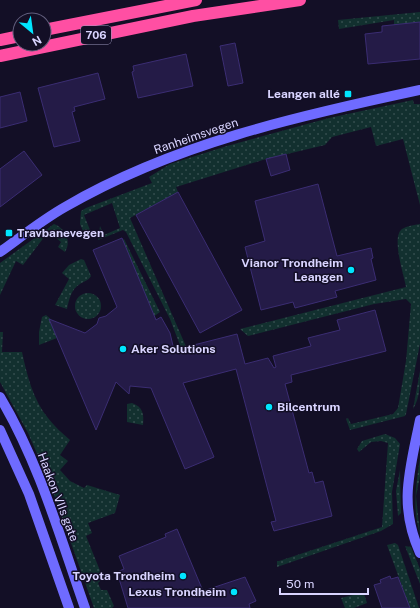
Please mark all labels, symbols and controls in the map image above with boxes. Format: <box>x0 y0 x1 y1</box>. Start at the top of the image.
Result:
north arrow <box>12 12 52 52</box>
road number: 706 <box>81 26 111 44</box>
text: N <box>30 33 44 48</box>
place label: Leangen allé <box>267 87 340 101</box>
marker: Leangen allé <box>343 89 353 99</box>
street label: Ranheimsvegen <box>152 115 240 157</box>
place label: Travbanevegen <box>17 226 104 240</box>
marker: Travbanevegen <box>4 228 14 238</box>
place label: Vianor Trondheim Leangen <box>241 256 343 284</box>
marker: Vianor Trondheim Leangen <box>346 265 356 275</box>
place label: Aker Solutions <box>131 342 216 356</box>
marker: Aker Solutions <box>118 344 128 354</box>
place label: Bilcentrum <box>277 400 341 414</box>
marker: Bilcentrum <box>264 402 274 412</box>
street label: Haakon VIIs gate <box>35 451 81 544</box>
place label: Toyota Trondheim <box>73 569 175 583</box>
scale bar <box>280 570 368 596</box>
marker: Toyota Trondheim <box>178 571 188 581</box>
text: 50 m <box>286 577 314 591</box>
place label: Lexus Trondheim <box>128 585 226 599</box>
marker: Lexus Trondheim <box>229 587 239 597</box>

